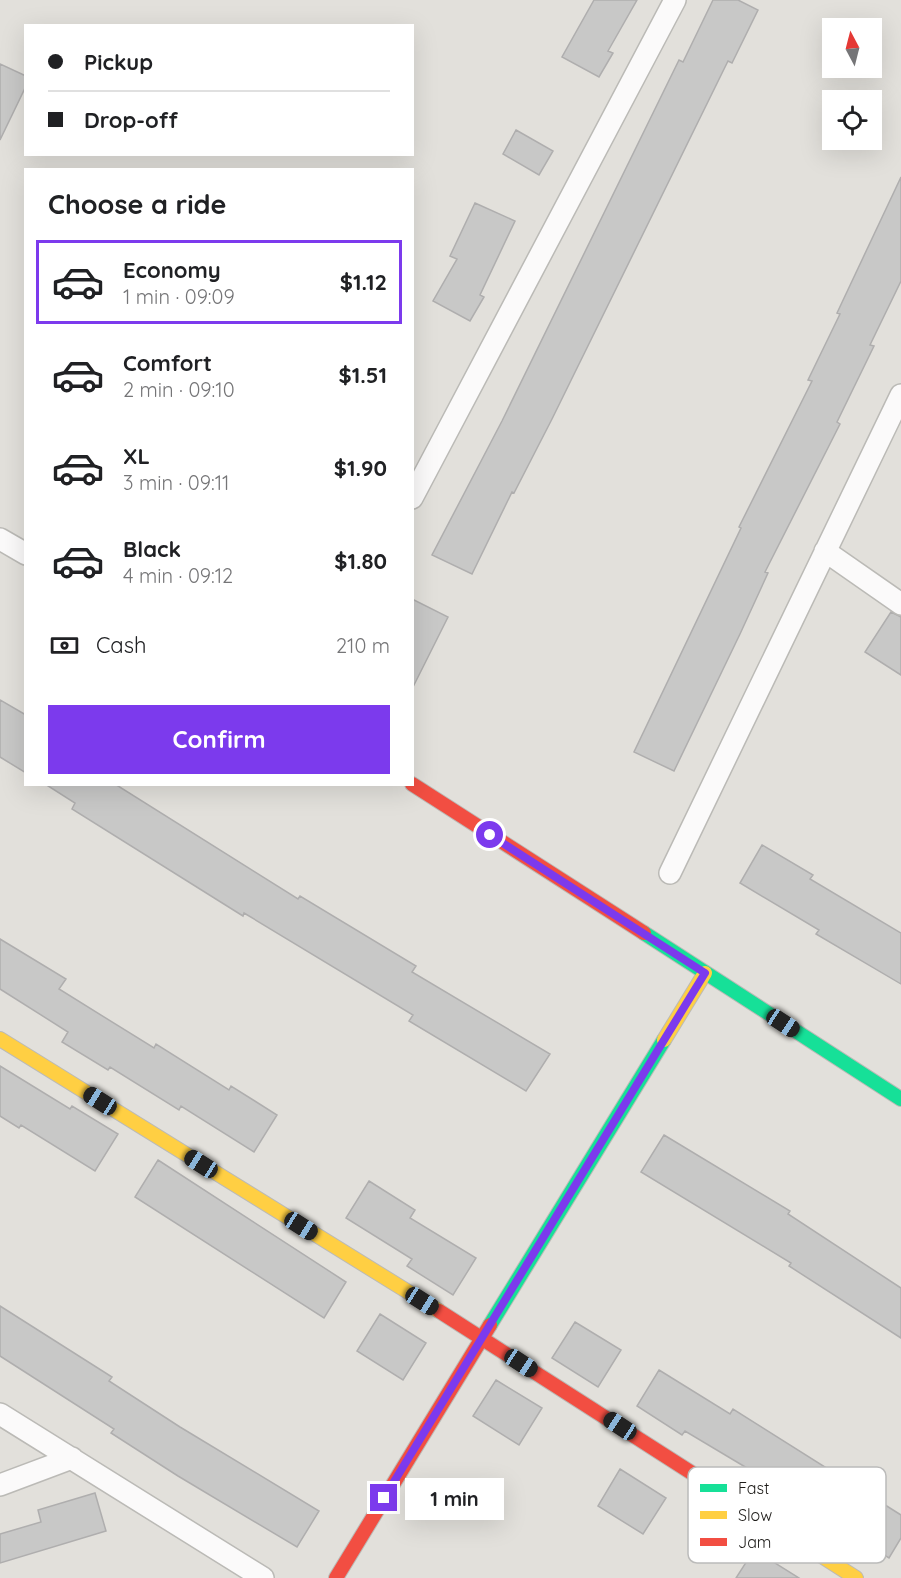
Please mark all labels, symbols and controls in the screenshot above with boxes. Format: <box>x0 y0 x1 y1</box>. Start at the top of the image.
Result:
north arrow <box>822 18 882 78</box>
map controls <box>822 18 882 150</box>
text: Pickup <box>84 48 153 76</box>
button: locate <box>822 90 882 150</box>
text: Drop-off <box>84 106 178 134</box>
text: Choose a ride <box>48 187 226 221</box>
icon: car <box>51 255 105 309</box>
text: Economy <box>123 256 221 284</box>
text: $1.12 <box>340 268 387 296</box>
text: 1 min · 09:09 <box>123 284 235 309</box>
icon: car <box>51 348 105 402</box>
text: Comfort <box>123 349 212 377</box>
text: $1.51 <box>339 361 387 389</box>
text: 2 min · 09:10 <box>123 377 235 402</box>
icon: car <box>51 441 105 495</box>
text: XL <box>123 442 150 470</box>
text: $1.90 <box>334 454 387 482</box>
text: 3 min · 09:11 <box>123 470 229 495</box>
icon: car <box>51 534 105 588</box>
text: Black <box>123 535 181 563</box>
text: $1.80 <box>334 547 387 575</box>
text: 4 min · 09:12 <box>123 563 233 588</box>
icon: cash <box>48 629 81 662</box>
text: Cash <box>96 631 147 659</box>
text: 210 m <box>336 633 390 658</box>
button: Confirm <box>48 705 390 774</box>
route start <box>476 821 503 848</box>
car <box>763 1006 803 1040</box>
car <box>80 1084 120 1118</box>
car <box>181 1147 221 1181</box>
car <box>281 1209 321 1243</box>
car <box>402 1284 442 1318</box>
car <box>501 1346 541 1380</box>
car <box>600 1409 640 1443</box>
legend <box>688 1467 886 1563</box>
callout: 1 min <box>405 1477 504 1519</box>
text: Fast <box>738 1478 769 1498</box>
route end <box>370 1484 397 1511</box>
text: 1 min <box>430 1486 479 1511</box>
text: Slow <box>738 1505 772 1525</box>
text: Jam <box>738 1532 771 1552</box>

